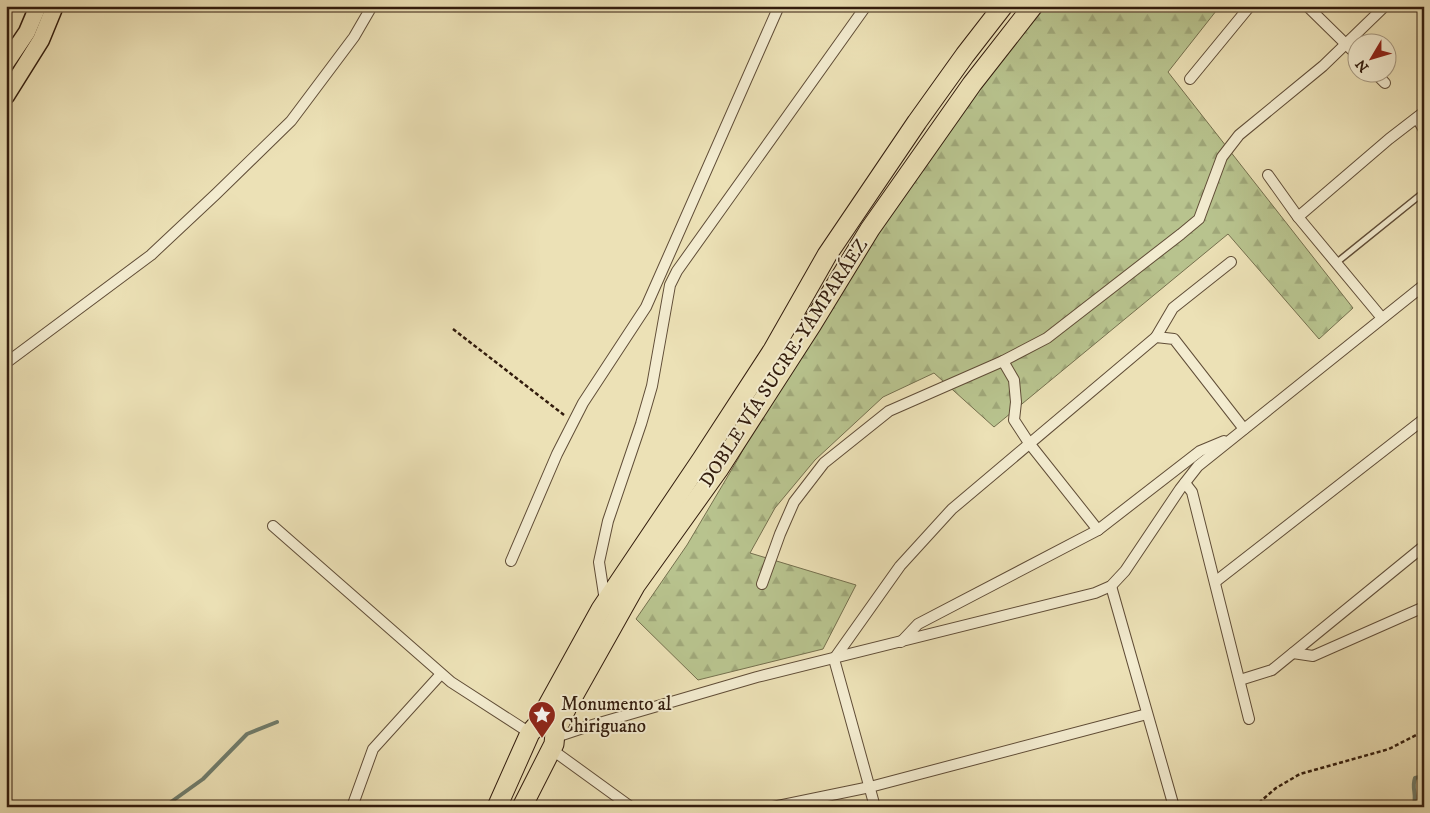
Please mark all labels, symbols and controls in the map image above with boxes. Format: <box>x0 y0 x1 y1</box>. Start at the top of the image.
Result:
north arrow <box>1348 32 1398 82</box>
text: N <box>1352 55 1373 75</box>
street label: DOBLE VÍA SUCRE-YAMPARÁEZ <box>693 233 873 492</box>
place label: Monumento al Chiriguano <box>561 693 672 738</box>
place icon: Monumento al Chiriguano <box>527 700 557 739</box>

